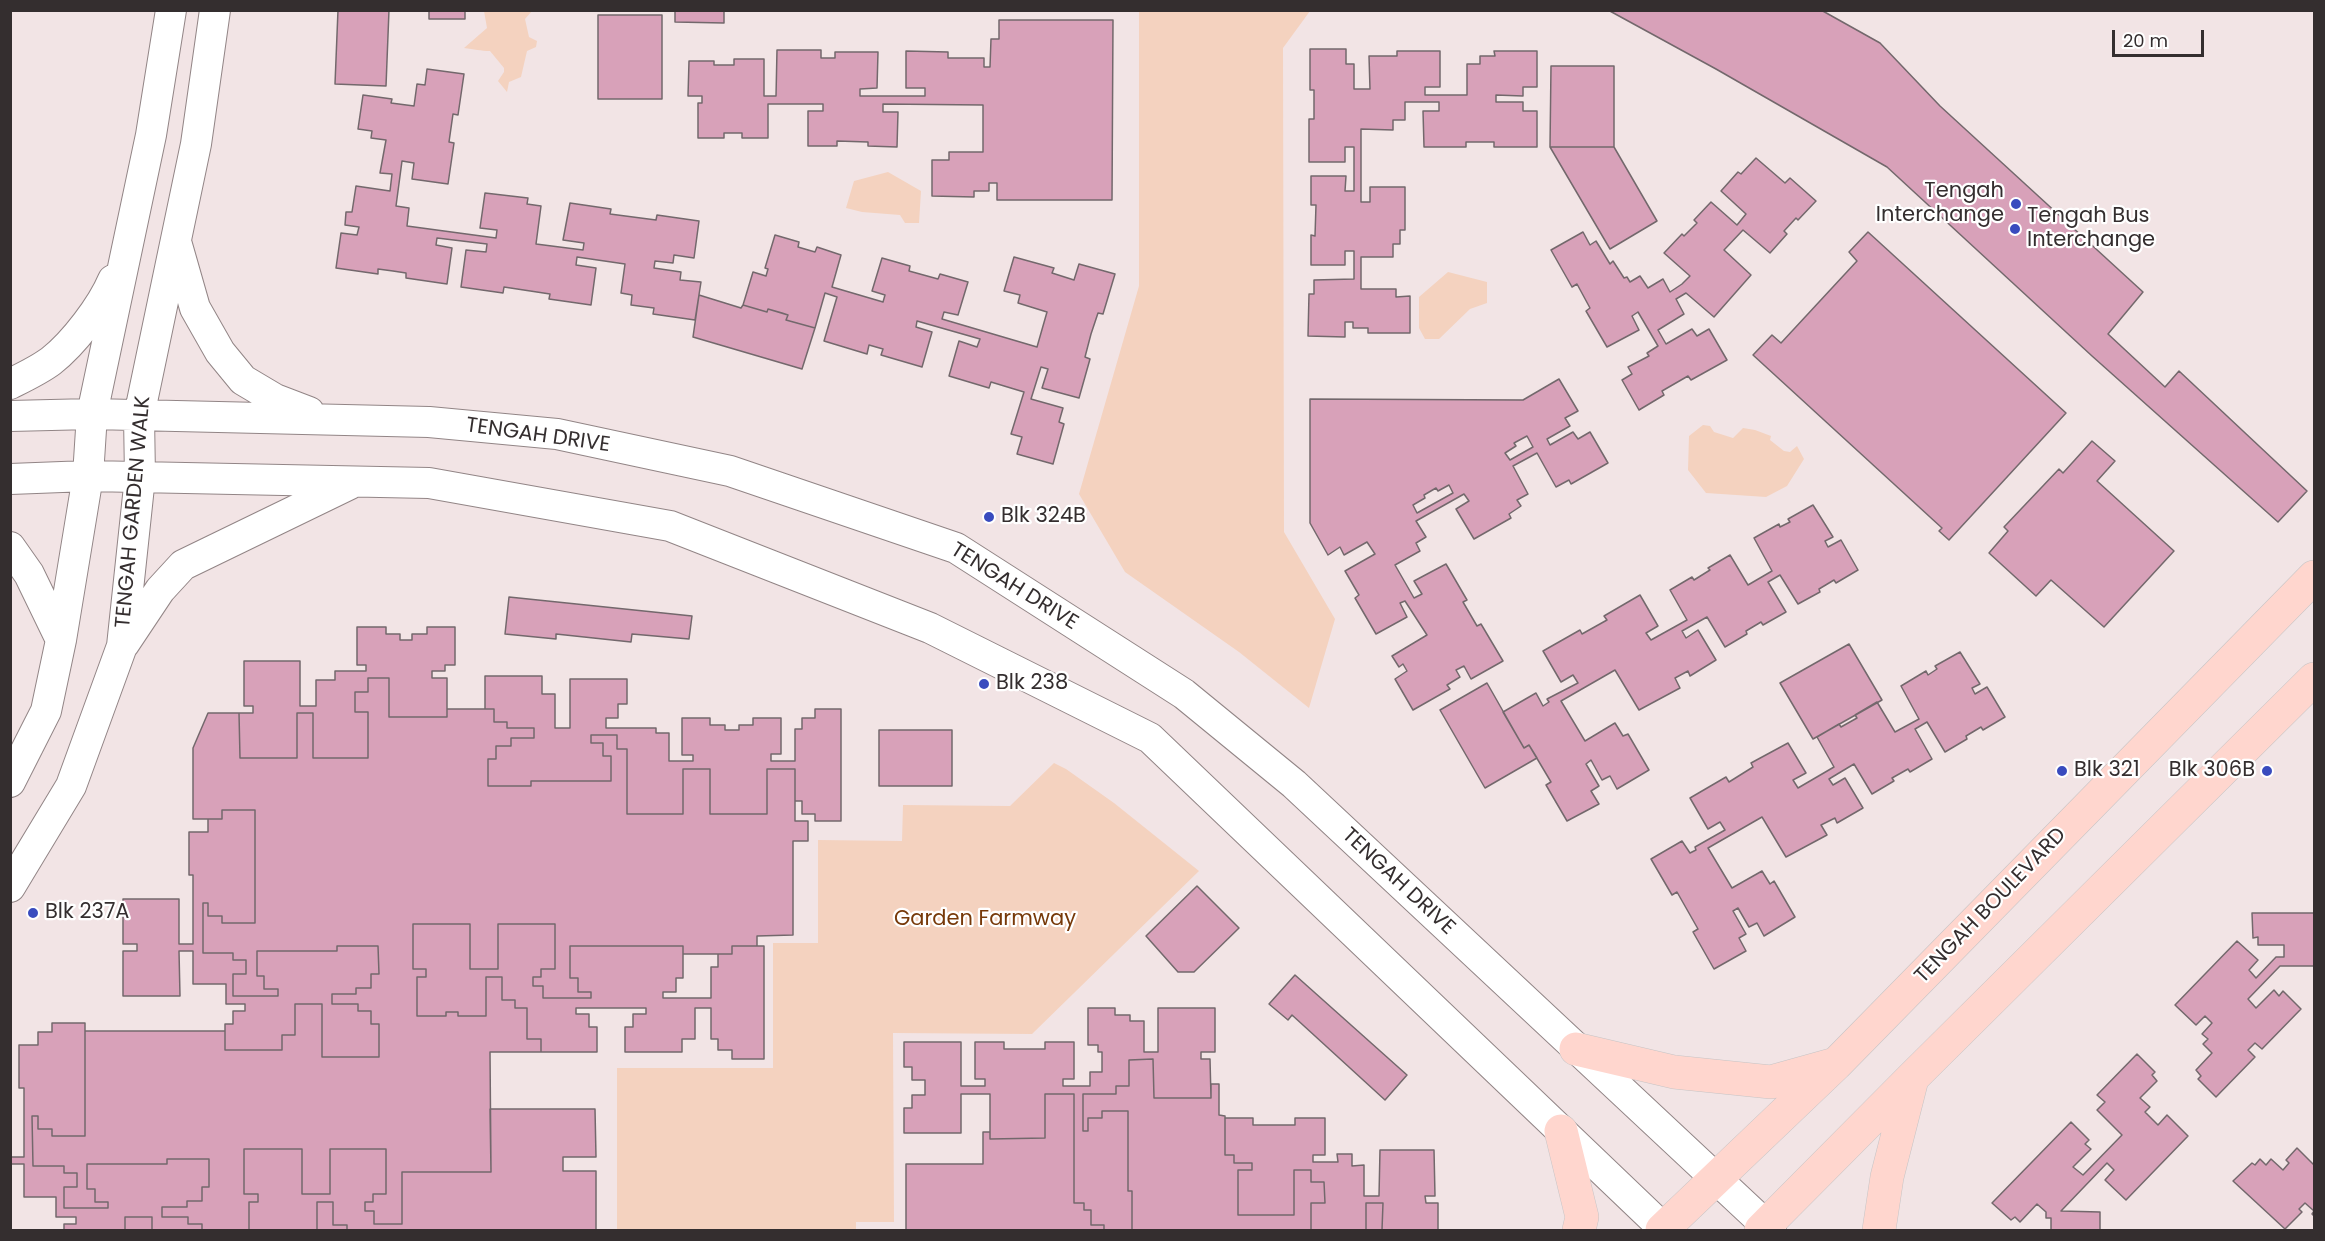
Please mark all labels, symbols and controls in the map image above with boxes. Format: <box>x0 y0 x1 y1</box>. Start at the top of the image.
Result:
scale bar <box>2115 18 2206 56</box>
text: 20 m <box>2123 28 2168 53</box>
place label: Tengah Interchange <box>1876 179 2004 229</box>
marker: Tengah Interchange <box>2009 197 2023 211</box>
place label: Tengah Bus Interchange <box>2027 204 2155 254</box>
marker: Tengah Bus Interchange <box>2008 222 2022 236</box>
street label: TENGAH GARDEN WALK <box>111 395 157 629</box>
street label: TENGAH DRIVE <box>464 413 612 459</box>
place label: Blk 324B <box>1001 504 1086 530</box>
marker: Blk 324B <box>982 510 996 524</box>
street label: TENGAH DRIVE <box>946 538 1082 636</box>
place label: Blk 238 <box>996 671 1068 697</box>
marker: Blk 238 <box>977 677 991 691</box>
place label: Blk 321 <box>2074 758 2140 784</box>
place label: Blk 306B <box>2169 758 2255 784</box>
marker: Blk 321 <box>2055 764 2069 778</box>
marker: Blk 306B <box>2260 764 2274 778</box>
street label: TENGAH DRIVE <box>1336 823 1460 941</box>
street label: TENGAH BOULEVARD <box>1910 823 2072 989</box>
place label: Blk 237A <box>45 900 130 926</box>
marker: Blk 237A <box>26 906 40 920</box>
park label: Garden Farmway <box>894 907 1076 933</box>

